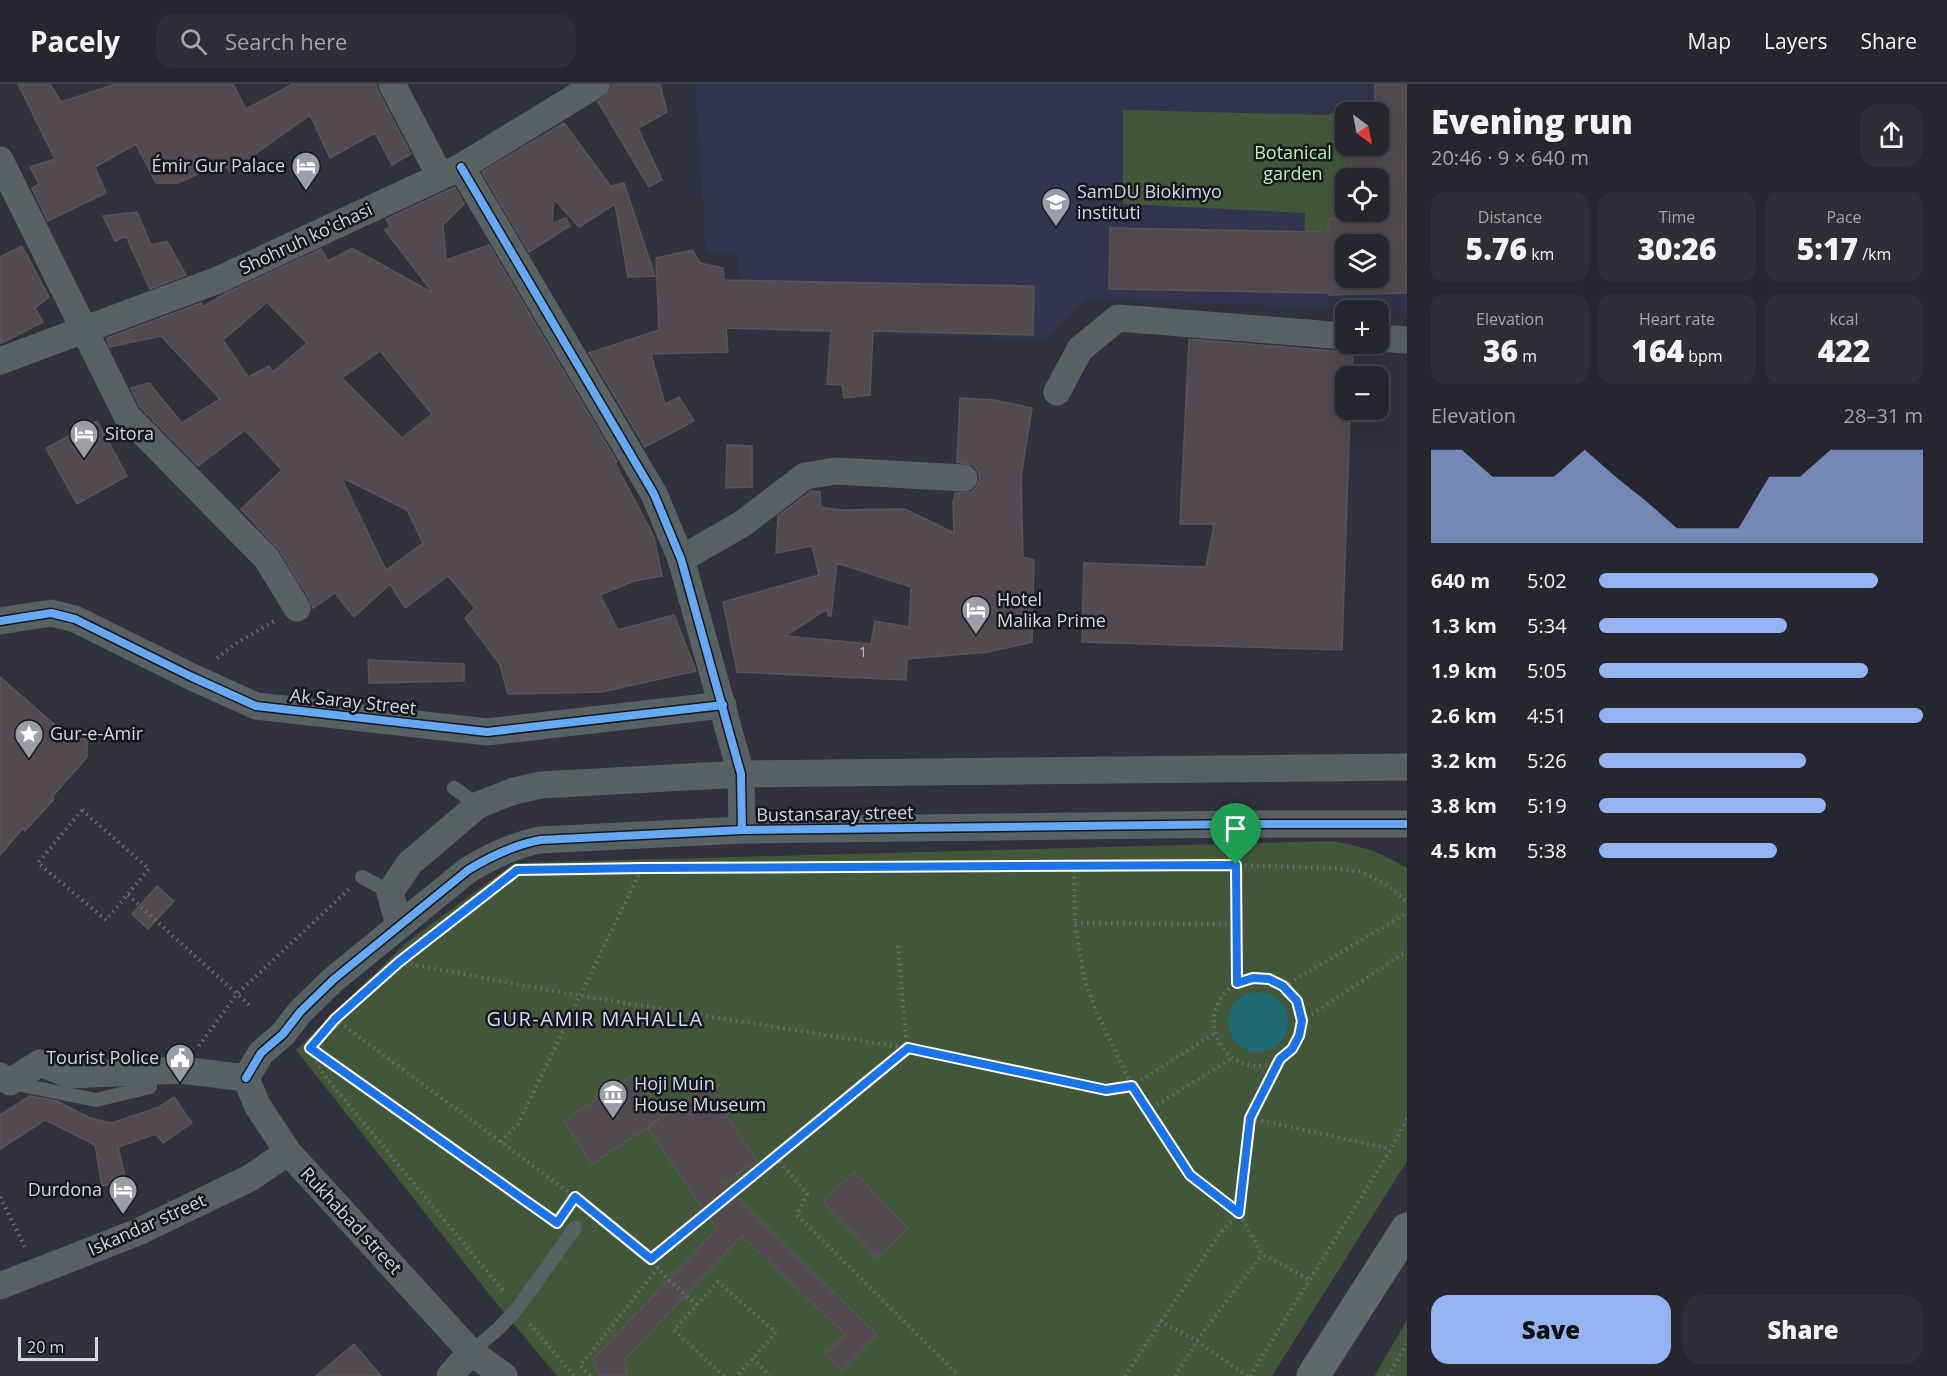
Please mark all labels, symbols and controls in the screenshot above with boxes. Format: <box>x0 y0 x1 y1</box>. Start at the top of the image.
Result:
search box <box>156 14 576 68</box>
text: Pacely <box>30 22 120 60</box>
icon: search <box>177 25 210 58</box>
text: Search here <box>225 26 347 56</box>
text: Map <box>1688 27 1731 55</box>
text: Layers <box>1764 27 1828 55</box>
text: Share <box>1861 27 1917 55</box>
text: Evening run <box>1431 99 1633 144</box>
north arrow <box>1335 102 1389 156</box>
map controls <box>1335 102 1389 420</box>
button: share <box>1860 104 1923 167</box>
park label: Botanical garden <box>1254 140 1332 185</box>
text: 20:46 · 9 × 640 m <box>1431 144 1589 171</box>
hotel icon: Émir Gur Palace <box>290 150 322 192</box>
place label: Émir Gur Palace <box>151 153 285 177</box>
button: locate <box>1335 168 1389 222</box>
place label: SamDU Biokimyo instituti <box>1077 179 1222 224</box>
school or university icon: SamDU Biokimyo instituti <box>1040 186 1072 228</box>
street label: Shohruh ko'chasi <box>235 197 376 279</box>
text: Distance <box>1478 206 1542 228</box>
text: Time <box>1659 206 1695 228</box>
text: Pace <box>1826 206 1862 228</box>
text: 5.76 <box>1466 228 1527 269</box>
text: 30:26 <box>1638 228 1716 269</box>
text: 5:17 <box>1797 228 1858 269</box>
button: layers <box>1335 234 1389 288</box>
text: km <box>1527 243 1554 265</box>
text: /km <box>1858 243 1891 265</box>
button: + <box>1335 300 1389 354</box>
text: Elevation <box>1476 308 1544 330</box>
text: Heart rate <box>1639 308 1715 330</box>
text: kcal <box>1830 308 1859 330</box>
text: 36 <box>1483 330 1518 371</box>
text: 164 <box>1631 330 1684 371</box>
text: 422 <box>1818 330 1870 371</box>
text: m <box>1518 345 1537 367</box>
text: bpm <box>1684 345 1723 367</box>
button: − <box>1335 366 1389 420</box>
text: Elevation <box>1431 402 1516 429</box>
text: 28–31 m <box>1844 402 1923 429</box>
hotel icon: Sitora <box>68 418 100 460</box>
place label: Sitora <box>105 421 154 445</box>
text: 640 m <box>1431 567 1490 594</box>
text: 5:02 <box>1527 567 1567 594</box>
place label: Hotel Malika Prime <box>997 587 1106 632</box>
hotel icon: Hotel Malika Prime <box>960 594 992 636</box>
text: 1.3 km <box>1431 612 1497 639</box>
text: 5:34 <box>1527 612 1567 639</box>
house number: 1 <box>859 641 867 661</box>
text: 1.9 km <box>1431 657 1497 684</box>
text: 5:05 <box>1527 657 1567 684</box>
street label: Ak Saray Street <box>289 682 417 720</box>
text: 2.6 km <box>1431 702 1497 729</box>
text: 4:51 <box>1527 702 1567 729</box>
place icon: Gur-e-Amir <box>13 718 45 760</box>
place label: Gur-e-Amir <box>50 721 144 745</box>
text: 3.2 km <box>1431 747 1497 774</box>
text: 5:26 <box>1527 747 1567 774</box>
text: 3.8 km <box>1431 792 1497 819</box>
text: 5:19 <box>1527 792 1567 819</box>
street label: Bustansaray street <box>756 800 914 826</box>
pin <box>1210 803 1261 865</box>
icon: arrive <box>1219 812 1252 845</box>
text: 4.5 km <box>1431 837 1497 864</box>
text: 5:38 <box>1527 837 1567 864</box>
district label: GUR-AMIR MAHALLA <box>486 1005 704 1032</box>
public building icon: Tourist Police <box>164 1042 196 1084</box>
place label: Tourist Police <box>46 1045 159 1069</box>
place label: Hoji Muin House Museum <box>634 1071 766 1116</box>
museum icon: Hoji Muin House Museum <box>597 1078 629 1120</box>
street label: Rukhabad street <box>296 1162 408 1279</box>
hotel icon: Durdona <box>107 1174 139 1216</box>
place label: Durdona <box>28 1177 102 1201</box>
street label: Iskandar street <box>84 1187 209 1261</box>
button: Save <box>1431 1295 1671 1364</box>
button: Share <box>1683 1295 1923 1364</box>
scale bar <box>18 1334 98 1362</box>
text: 20 m <box>27 1336 64 1358</box>

